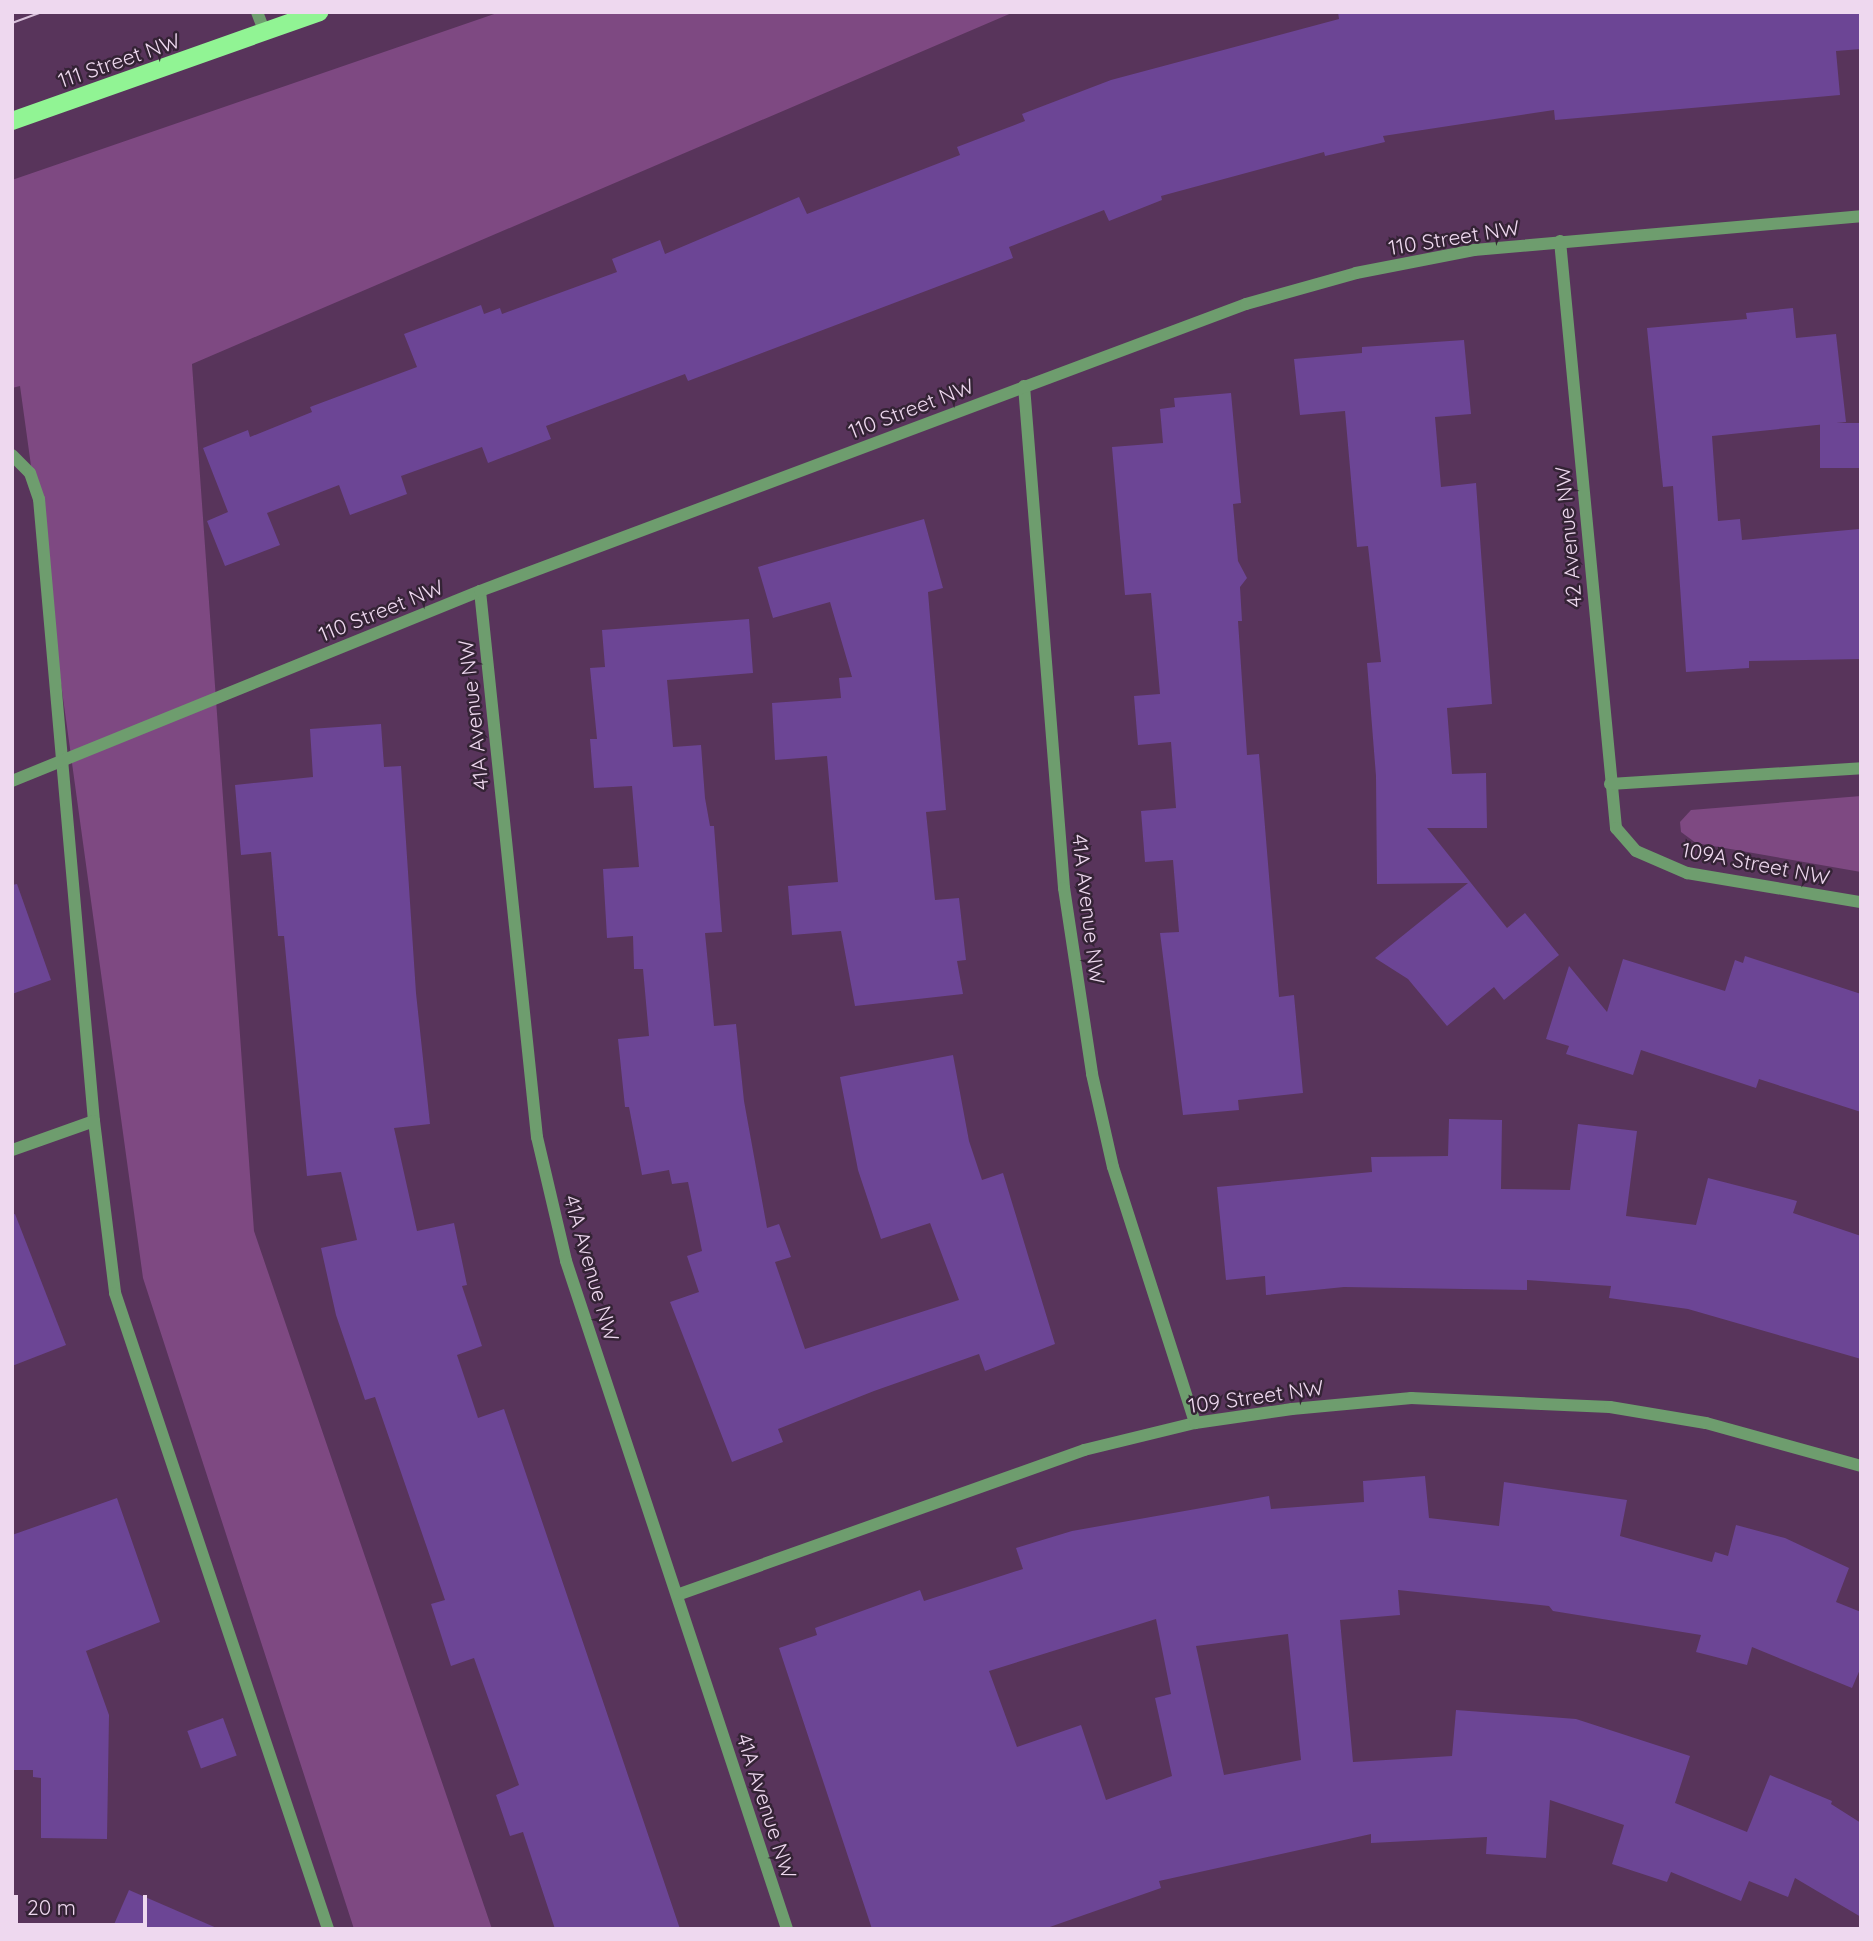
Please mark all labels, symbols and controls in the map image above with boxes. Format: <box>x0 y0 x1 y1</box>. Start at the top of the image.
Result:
street label: 111 Street NW <box>55 27 183 93</box>
street label: 110 Street NW <box>1387 214 1521 260</box>
street label: 110 Street NW <box>845 373 977 443</box>
street label: 42 Avenue NW <box>1549 465 1587 609</box>
street label: 110 Street NW <box>315 574 447 646</box>
street label: 41A Avenue NW <box>453 639 493 791</box>
street label: 41A Avenue NW <box>1067 832 1111 986</box>
street label: 109A Street NW <box>1680 836 1832 890</box>
street label: 41A Avenue NW <box>559 1192 625 1344</box>
street label: 109 Street NW <box>1187 1374 1325 1418</box>
street label: 41A Avenue NW <box>732 1730 802 1882</box>
scale bar <box>18 1882 150 1926</box>
text: 20 m <box>27 1894 76 1920</box>

